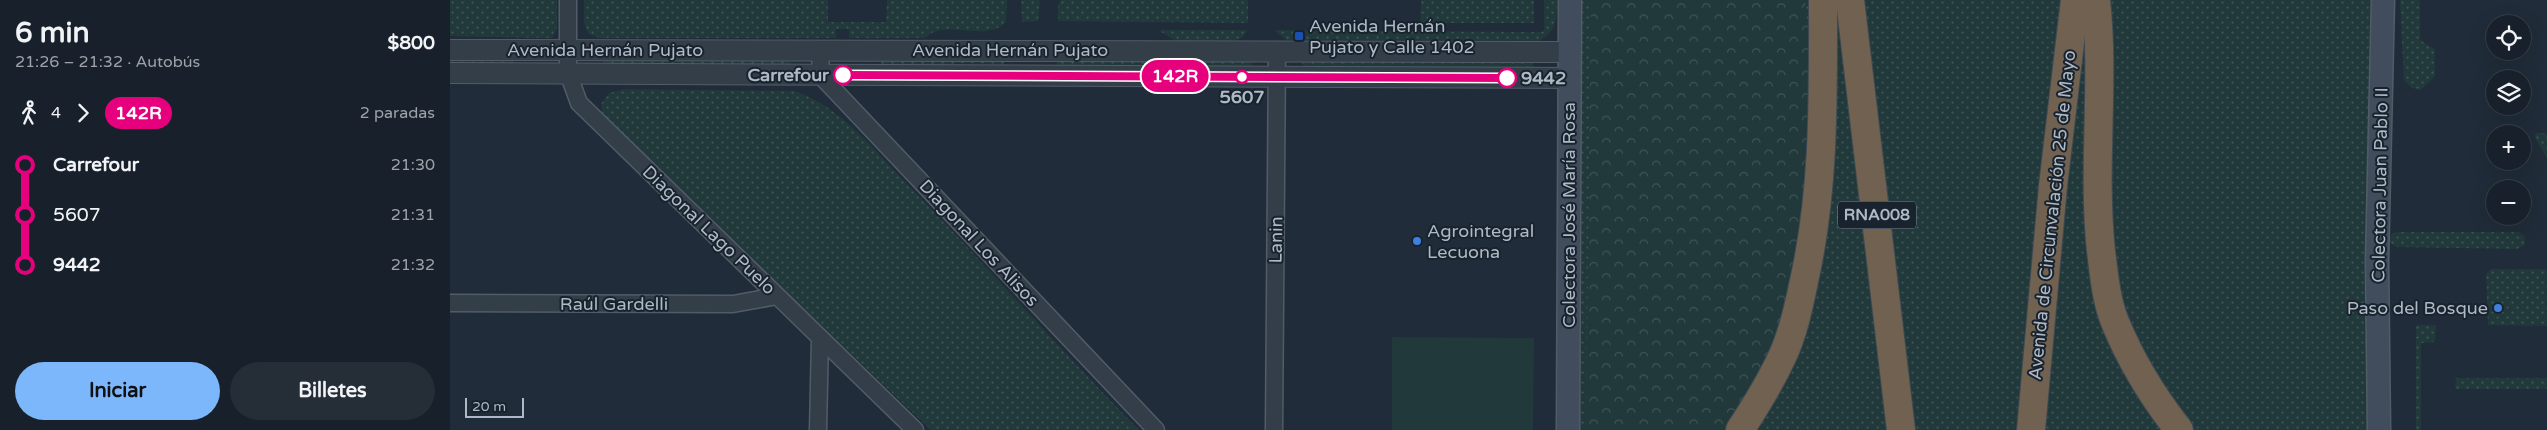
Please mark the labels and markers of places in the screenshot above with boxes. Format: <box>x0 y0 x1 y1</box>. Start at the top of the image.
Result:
place label: Avenida Hernán Pujato y Calle 1402 <box>1309 15 1475 58</box>
marker: Avenida Hernán Pujato y Calle 1402 <box>1293 30 1305 42</box>
place label: Carrefour <box>748 64 830 86</box>
marker: Carrefour <box>833 65 853 85</box>
place label: 9442 <box>1521 67 1566 89</box>
marker: 9442 <box>1497 68 1517 88</box>
marker: 5607 <box>1235 70 1249 84</box>
place label: 5607 <box>1219 86 1265 108</box>
place label: Agrointegral Lecuona <box>1427 220 1534 263</box>
marker: Agrointegral Lecuona <box>1411 235 1423 247</box>
place label: Paso del Bosque <box>2347 297 2488 319</box>
marker: Paso del Bosque <box>2492 302 2504 314</box>

